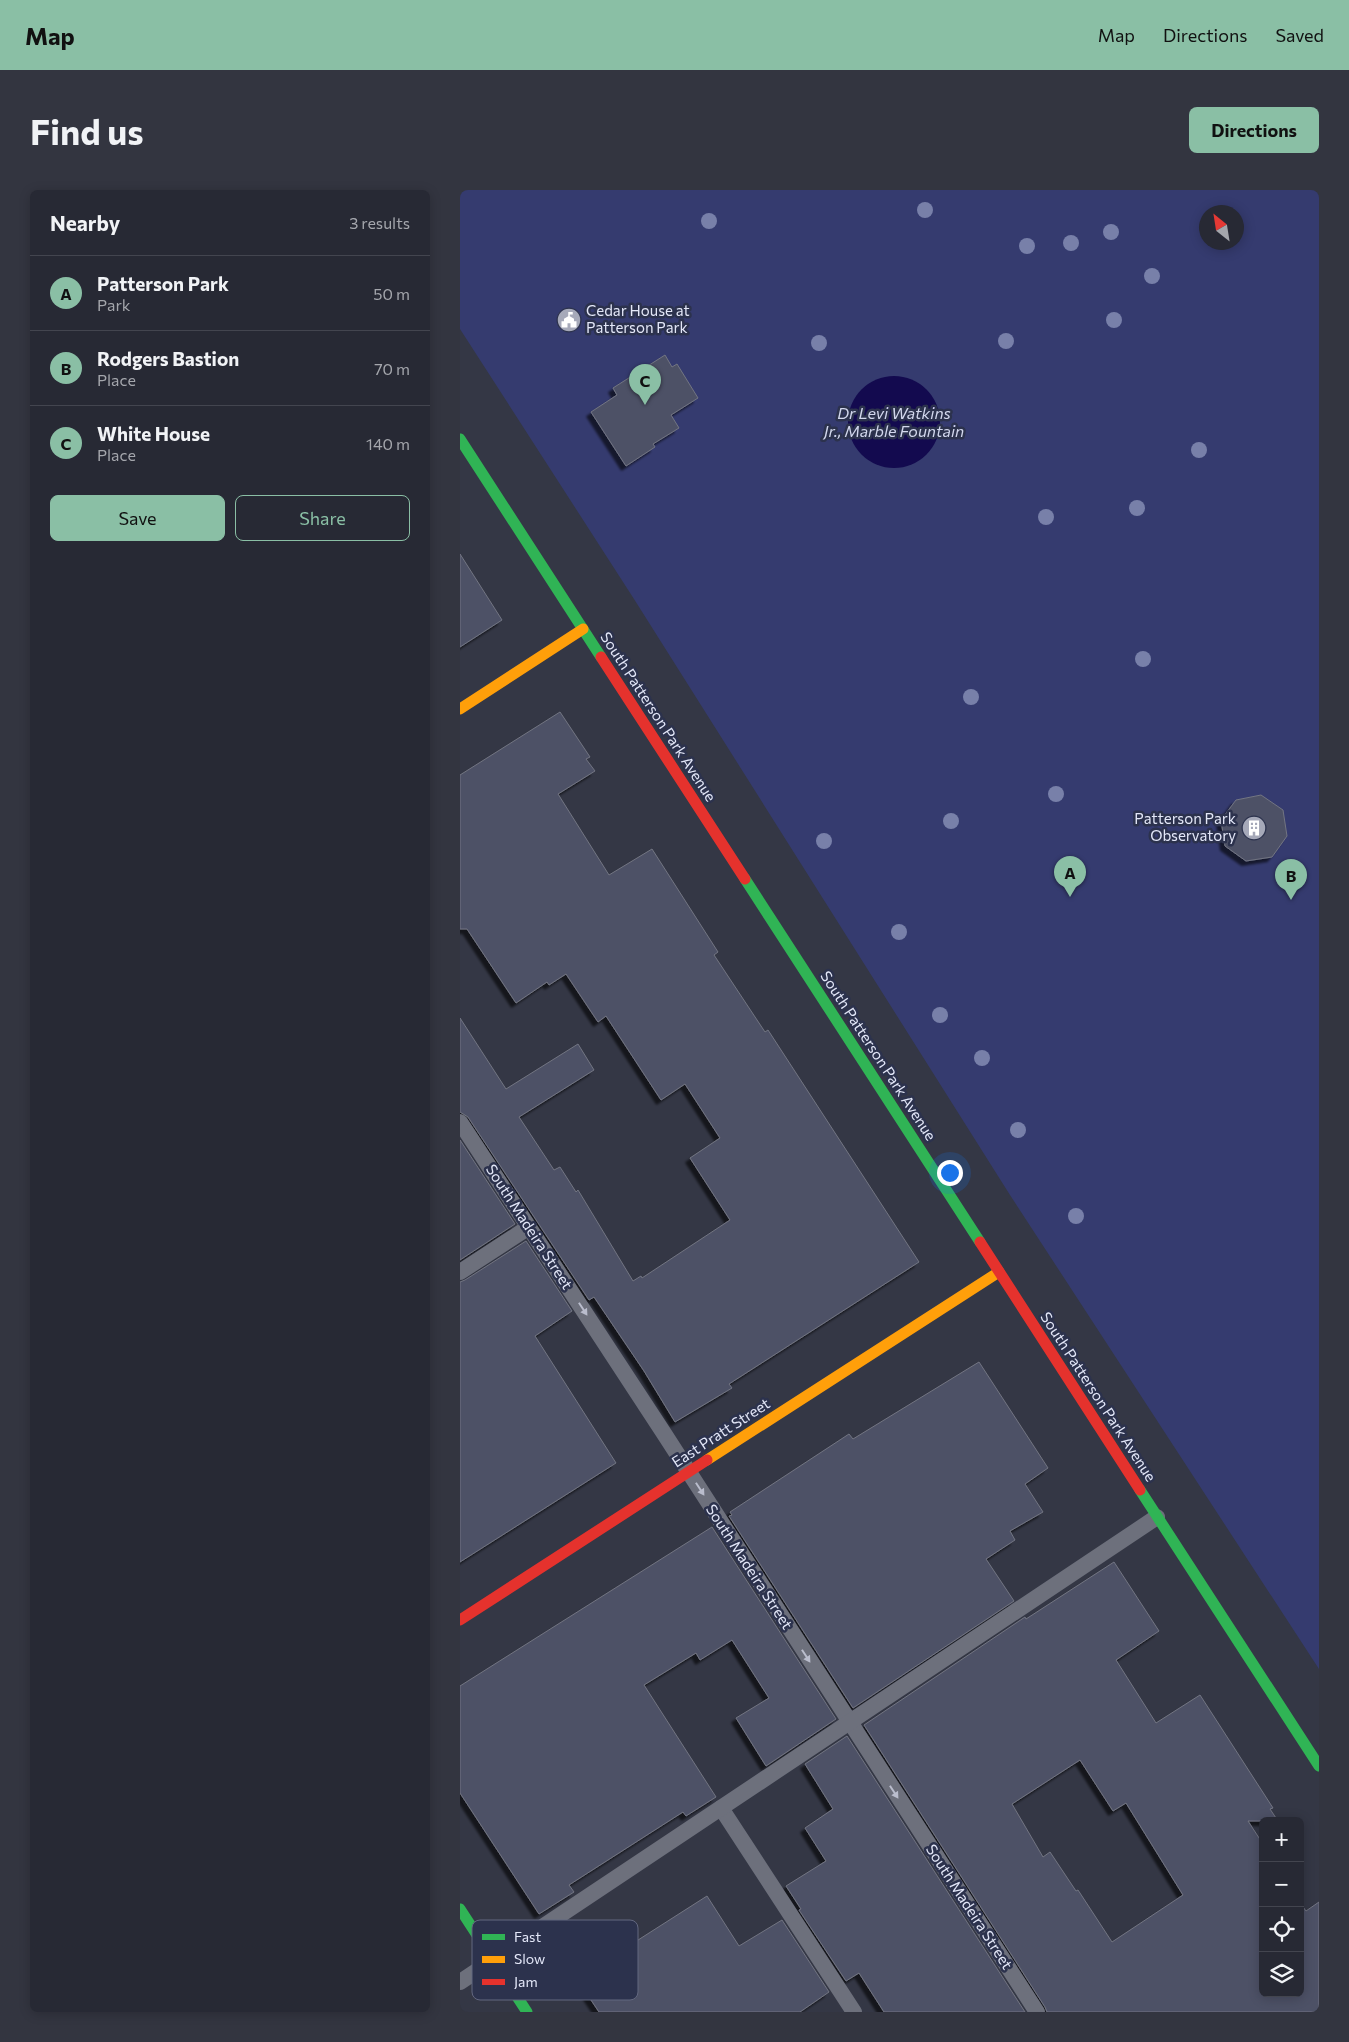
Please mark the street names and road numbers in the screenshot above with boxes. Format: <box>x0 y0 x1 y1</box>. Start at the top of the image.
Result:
street label: South Patterson Park Avenue <box>597 628 720 805</box>
street label: South Patterson Park Avenue <box>817 967 940 1144</box>
street label: South Madeira Street <box>483 1161 577 1292</box>
street label: South Patterson Park Avenue <box>1037 1308 1160 1485</box>
street label: East Pratt Street <box>668 1394 773 1471</box>
street label: South Madeira Street <box>703 1501 797 1632</box>
street label: South Madeira Street <box>923 1841 1017 1972</box>

